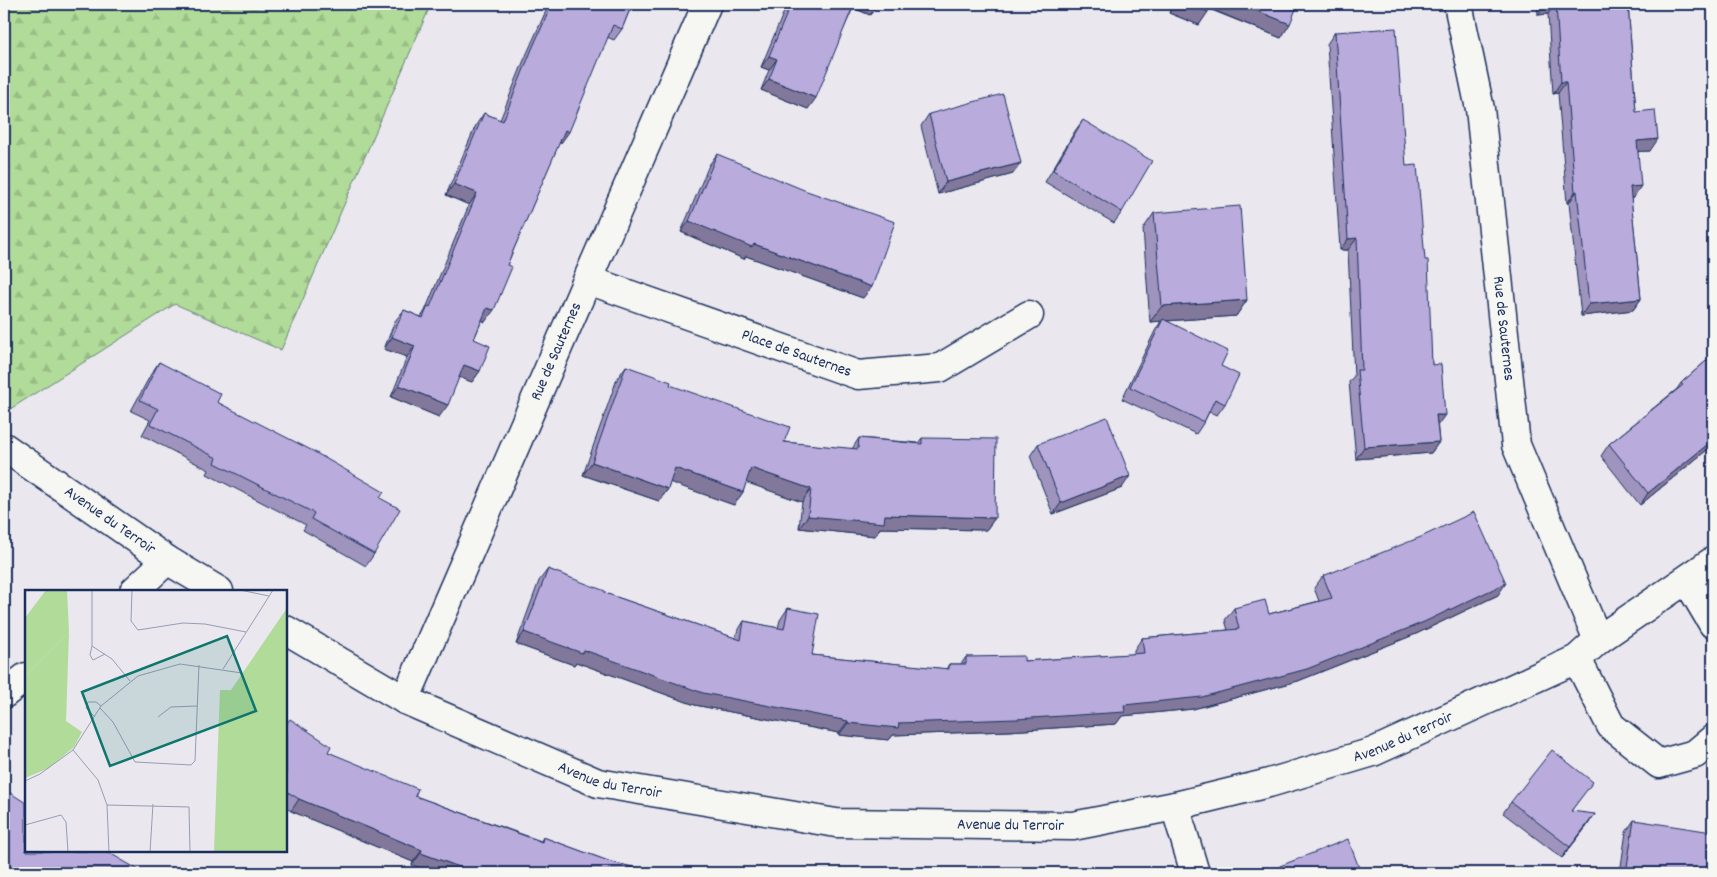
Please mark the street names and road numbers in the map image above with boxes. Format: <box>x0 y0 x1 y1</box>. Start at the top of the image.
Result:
street label: Rue de Sauternes <box>1486 275 1521 382</box>
street label: Rue de Sauternes <box>525 298 588 404</box>
street label: Place de Sauternes <box>738 323 855 383</box>
street label: Avenue du Terroir <box>60 481 161 560</box>
street label: Avenue du Terroir <box>1350 706 1457 769</box>
street label: Avenue du Terroir <box>554 756 663 805</box>
street label: Avenue du Terroir <box>957 813 1064 837</box>

